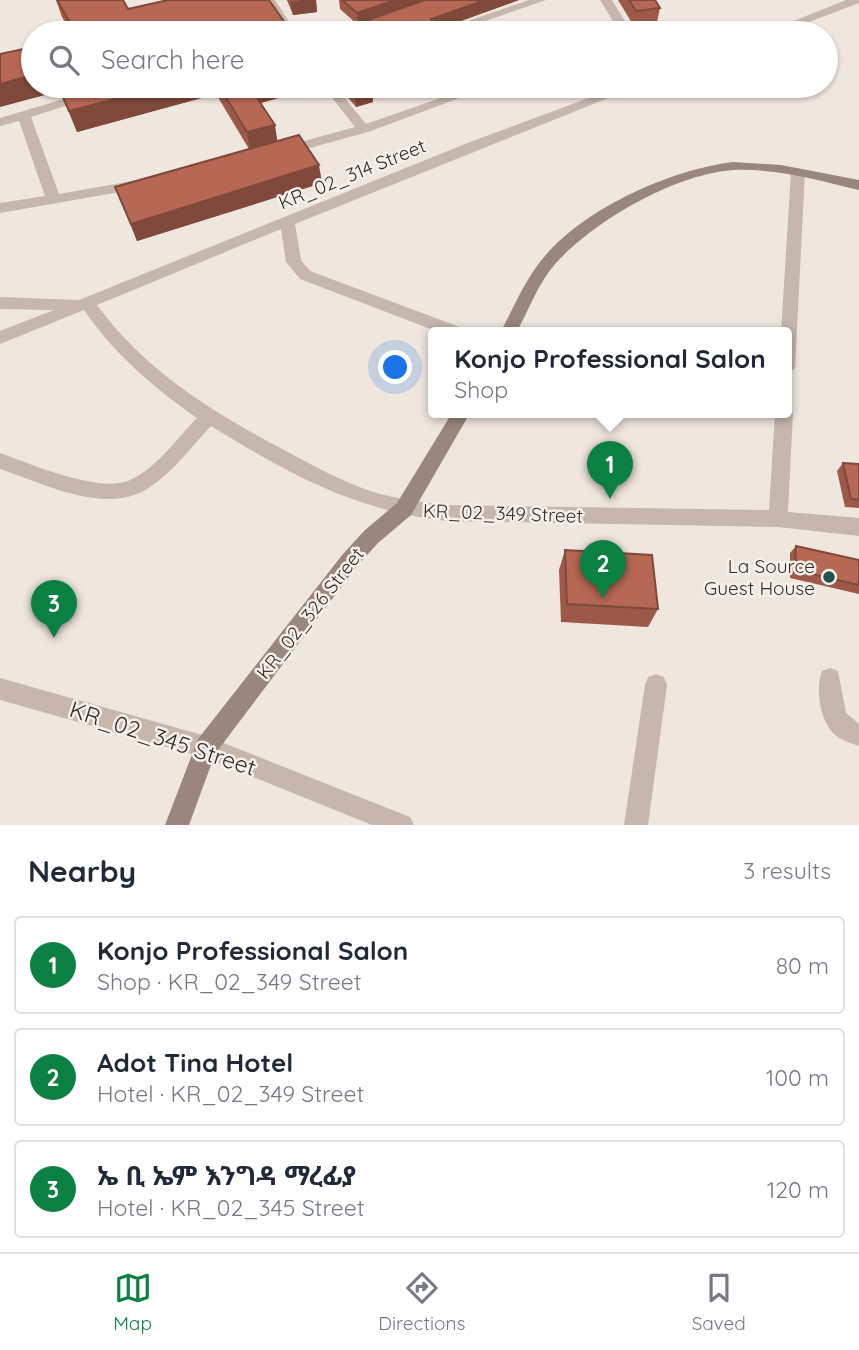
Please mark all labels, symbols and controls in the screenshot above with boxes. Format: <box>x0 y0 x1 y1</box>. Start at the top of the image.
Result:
search box <box>21 21 838 98</box>
icon: search <box>45 41 83 79</box>
text: Search here <box>101 43 245 76</box>
street label: KR_02_314 Street <box>275 134 429 214</box>
popup <box>428 327 792 418</box>
text: Konjo Professional Salon <box>454 342 766 375</box>
your location <box>378 350 412 384</box>
text: Shop <box>454 375 508 404</box>
pin: 1 <box>587 441 633 499</box>
street label: KR_02_349 Street <box>423 498 583 528</box>
pin: 2 <box>580 540 626 598</box>
street label: KR_02_326 Street <box>251 542 369 684</box>
place label: La Source Guest House <box>704 554 815 600</box>
marker: La Source Guest House <box>821 569 837 585</box>
pin: 3 <box>31 580 77 638</box>
street label: KR_02_345 Street <box>66 694 260 782</box>
text: Nearby <box>28 852 136 890</box>
text: 3 results <box>743 856 831 885</box>
text: Konjo Professional Salon <box>97 934 408 967</box>
text: 1 <box>49 951 57 980</box>
text: 80 m <box>776 951 829 980</box>
text: Shop · KR_02_349 Street <box>97 967 362 996</box>
text: Adot Tina Hotel <box>97 1046 293 1079</box>
text: 2 <box>46 1063 60 1092</box>
text: 100 m <box>766 1063 829 1092</box>
text: Hotel · KR_02_349 Street <box>97 1079 364 1108</box>
text: ኤ ቢ ኤም እንግዳ ማረፊያ <box>97 1159 356 1192</box>
text: 3 <box>47 1175 59 1204</box>
text: 120 m <box>767 1175 829 1204</box>
text: Hotel · KR_02_345 Street <box>97 1193 365 1222</box>
tab: Map <box>113 1269 152 1335</box>
tab: Directions <box>378 1269 465 1335</box>
tab: Saved <box>692 1269 746 1335</box>

